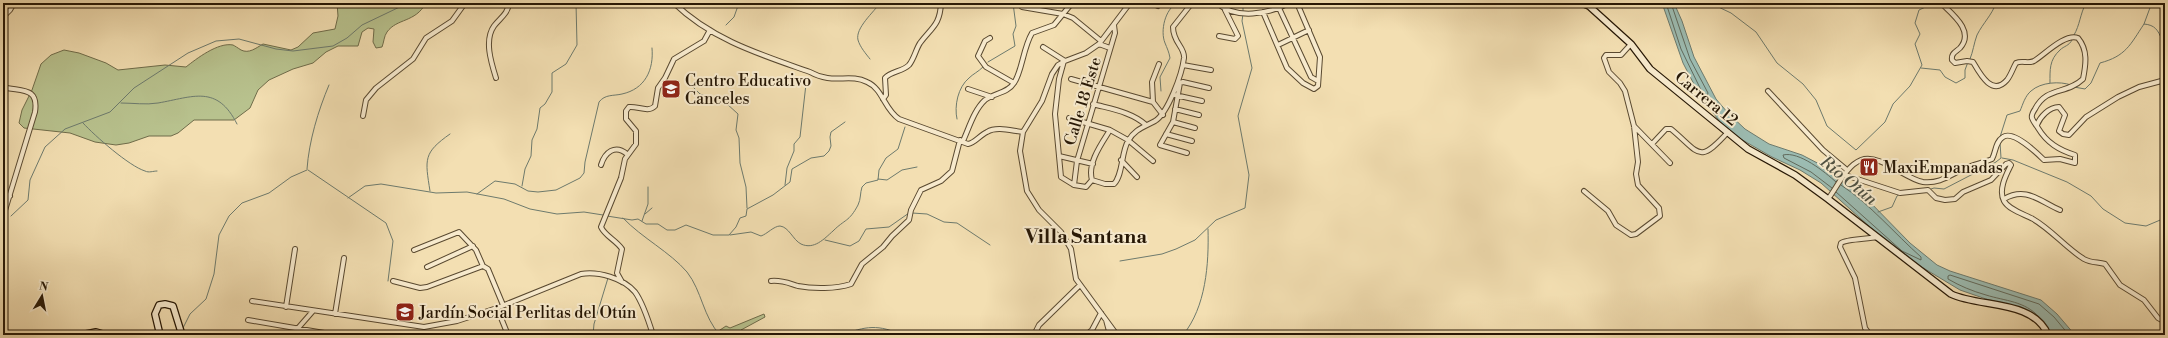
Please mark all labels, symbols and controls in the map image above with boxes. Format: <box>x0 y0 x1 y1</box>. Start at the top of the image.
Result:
street label: Calle 18 Este <box>1060 55 1106 148</box>
street label: Carrera 12 <box>1671 67 1742 130</box>
place label: Centro Educativo Canceles <box>685 71 811 109</box>
school or university icon: Centro Educativo Canceles <box>660 78 682 100</box>
water label: Río Otún <box>1814 150 1882 211</box>
restaurant icon: MaxiEmpanadas <box>1858 156 1880 178</box>
place label: MaxiEmpanadas <box>1883 158 2003 178</box>
district label: Villa Santana <box>1024 225 1147 250</box>
north arrow <box>22 276 62 316</box>
text: N <box>38 279 49 295</box>
school or university icon: Jardín Social Perlitas del Otún <box>394 301 416 323</box>
place label: Jardín Social Perlitas del Otún <box>418 303 637 323</box>

